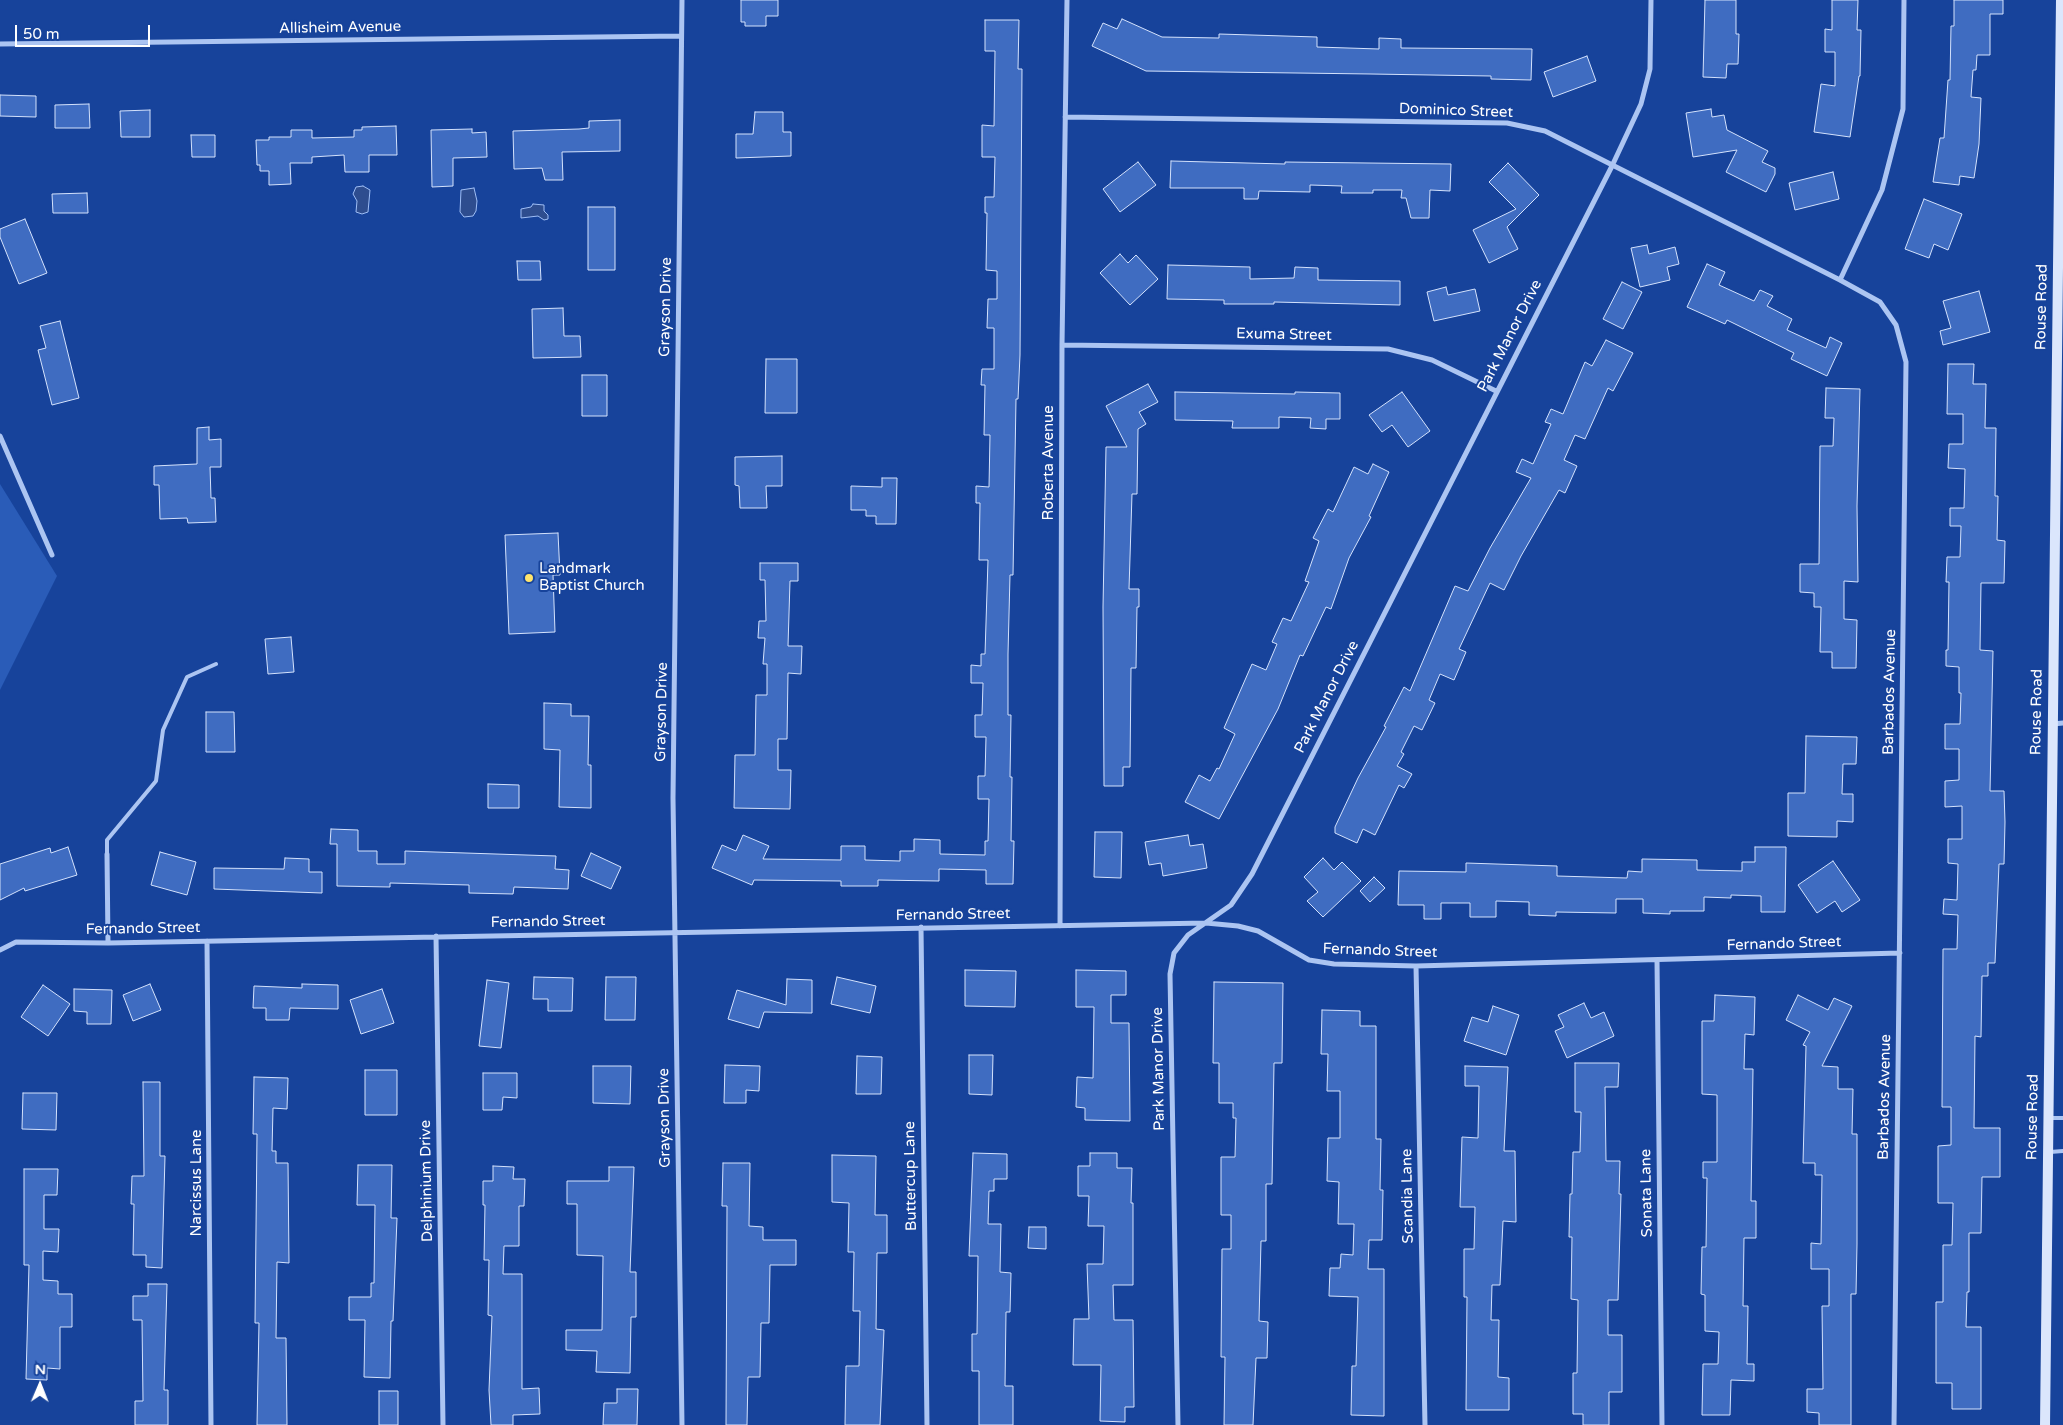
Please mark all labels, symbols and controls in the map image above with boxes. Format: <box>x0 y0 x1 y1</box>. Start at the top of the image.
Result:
scale bar <box>18 15 152 47</box>
street label: Allisheim Avenue <box>279 18 401 38</box>
text: 50 m <box>23 25 60 43</box>
street label: Dominico Street <box>1399 100 1513 122</box>
street label: Grayson Drive <box>656 257 676 357</box>
street label: Rouse Road <box>2032 264 2052 350</box>
street label: Park Manor Drive <box>1474 277 1546 395</box>
street label: Exuma Street <box>1236 325 1332 345</box>
street label: Roberta Avenue <box>1040 405 1058 521</box>
place label: Landmark Baptist Church <box>539 560 645 595</box>
marker: Landmark Baptist Church <box>523 572 535 584</box>
street label: Barbados Avenue <box>1880 629 1900 755</box>
street label: Park Manor Drive <box>1291 638 1363 756</box>
street label: Grayson Drive <box>652 662 672 762</box>
street label: Rouse Road <box>2027 669 2047 755</box>
street label: Fernando Street <box>895 905 1011 925</box>
street label: Fernando Street <box>490 912 606 932</box>
street label: Fernando Street <box>85 919 201 939</box>
street label: Fernando Street <box>1726 933 1842 955</box>
street label: Fernando Street <box>1322 940 1438 962</box>
street label: Park Manor Drive <box>1149 1007 1169 1131</box>
street label: Barbados Avenue <box>1875 1034 1895 1160</box>
street label: Grayson Drive <box>655 1068 675 1168</box>
street label: Rouse Road <box>2023 1074 2043 1160</box>
street label: Delphinium Drive <box>417 1120 437 1242</box>
street label: Buttercup Lane <box>901 1121 921 1231</box>
street label: Narcissus Lane <box>188 1129 206 1237</box>
street label: Scandia Lane <box>1398 1148 1418 1244</box>
street label: Sonata Lane <box>1637 1149 1657 1237</box>
north arrow <box>15 1360 65 1410</box>
text: N <box>34 1361 46 1378</box>

